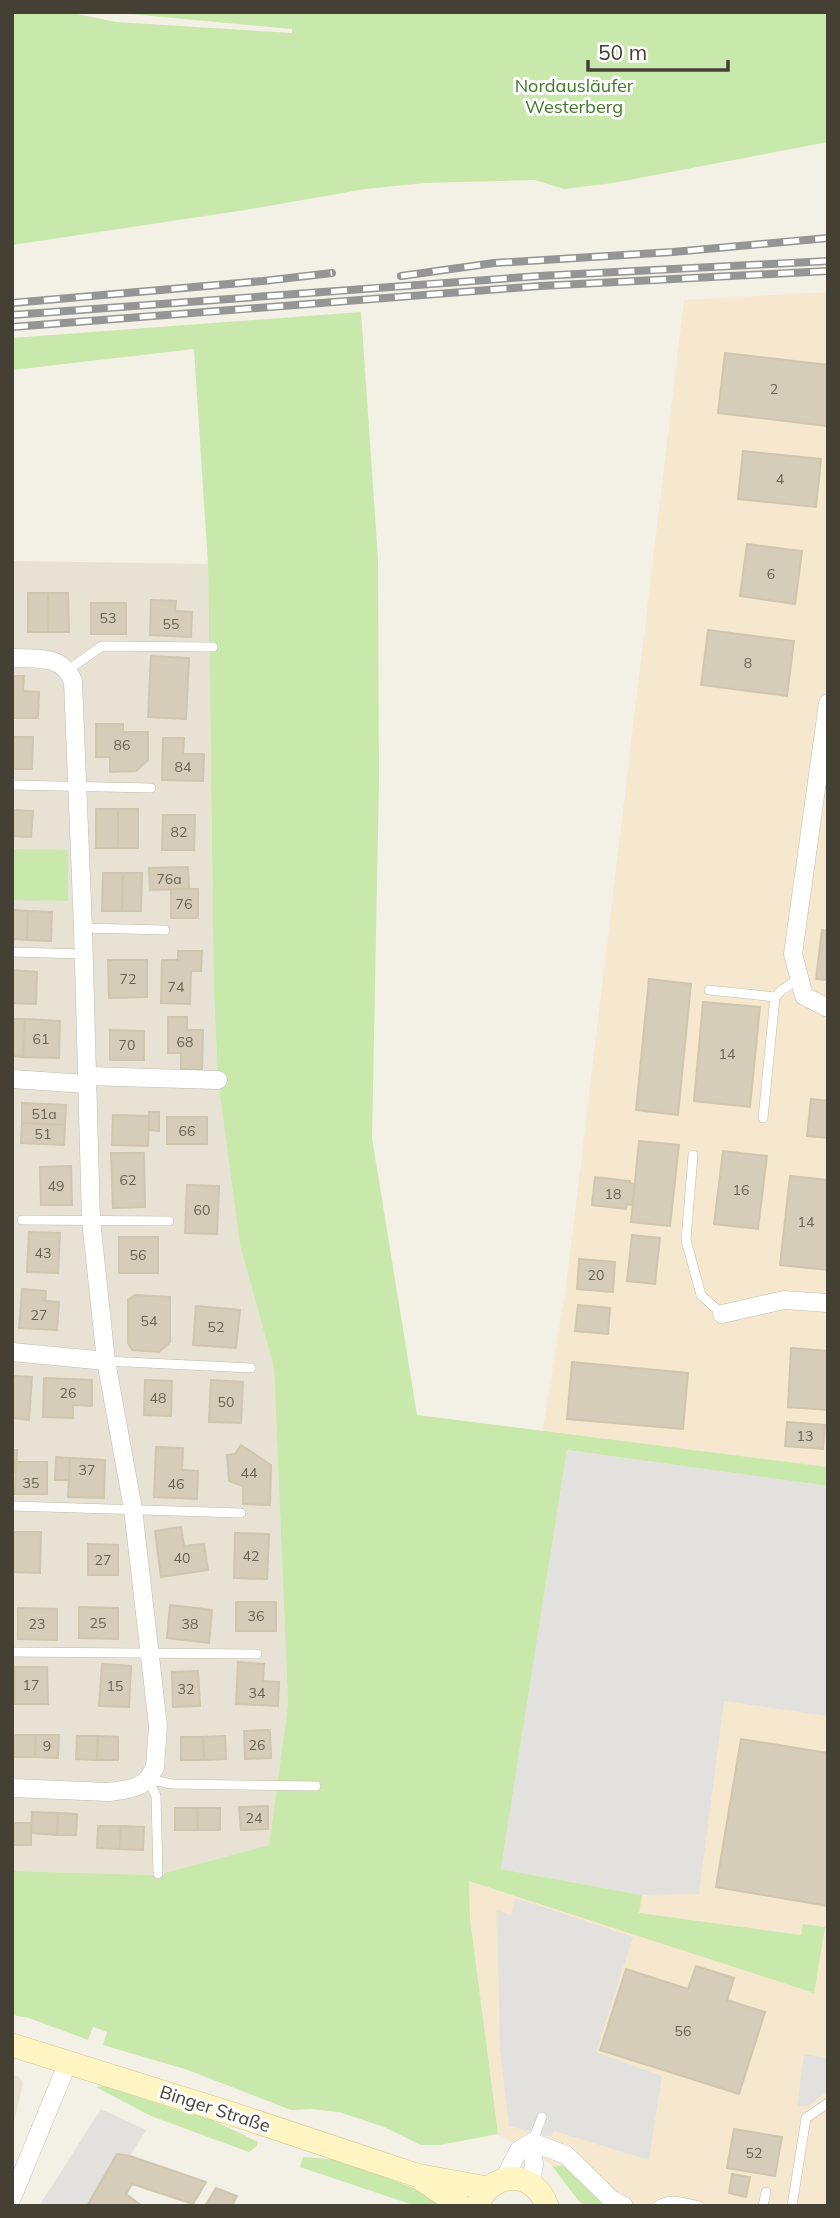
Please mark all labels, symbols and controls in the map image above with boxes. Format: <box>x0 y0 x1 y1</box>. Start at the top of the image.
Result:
scale bar <box>588 28 728 72</box>
text: 50 m <box>598 39 647 65</box>
park label: Nordausläufer Westerberg <box>515 74 634 118</box>
house number: 2 <box>770 380 778 398</box>
house number: 4 <box>776 470 785 488</box>
house number: 6 <box>767 565 775 583</box>
house number: 53 <box>100 609 116 627</box>
house number: 55 <box>163 615 179 633</box>
house number: 8 <box>744 654 752 672</box>
house number: 86 <box>114 736 130 754</box>
house number: 84 <box>175 758 192 776</box>
house number: 82 <box>171 823 187 841</box>
house number: 76a <box>156 870 182 888</box>
house number: 76 <box>176 895 192 913</box>
house number: 72 <box>120 970 136 988</box>
house number: 74 <box>168 978 185 996</box>
house number: 61 <box>33 1030 49 1048</box>
house number: 68 <box>177 1033 193 1051</box>
house number: 70 <box>119 1036 135 1054</box>
house number: 14 <box>719 1045 736 1063</box>
house number: 51a <box>31 1105 57 1123</box>
house number: 66 <box>179 1122 195 1140</box>
house number: 51 <box>35 1125 51 1143</box>
house number: 62 <box>120 1171 136 1189</box>
house number: 49 <box>48 1177 64 1195</box>
house number: 16 <box>733 1181 749 1199</box>
house number: 18 <box>605 1185 621 1203</box>
house number: 60 <box>194 1201 210 1219</box>
house number: 14 <box>798 1213 815 1231</box>
house number: 43 <box>35 1244 51 1262</box>
house number: 56 <box>130 1246 146 1264</box>
house number: 20 <box>588 1266 604 1284</box>
house number: 27 <box>31 1306 47 1324</box>
house number: 54 <box>141 1312 158 1330</box>
house number: 52 <box>208 1318 224 1336</box>
house number: 26 <box>60 1384 76 1402</box>
house number: 48 <box>150 1389 166 1407</box>
house number: 50 <box>218 1393 234 1411</box>
house number: 13 <box>797 1427 813 1445</box>
house number: 37 <box>79 1461 95 1479</box>
house number: 44 <box>241 1464 258 1482</box>
house number: 35 <box>23 1474 39 1492</box>
house number: 46 <box>168 1475 184 1493</box>
house number: 42 <box>243 1547 259 1565</box>
house number: 40 <box>174 1549 190 1567</box>
house number: 27 <box>95 1551 111 1569</box>
house number: 36 <box>248 1607 264 1625</box>
house number: 25 <box>90 1614 106 1632</box>
house number: 23 <box>29 1615 45 1633</box>
house number: 38 <box>182 1615 198 1633</box>
house number: 17 <box>23 1676 39 1694</box>
house number: 15 <box>107 1677 123 1695</box>
house number: 32 <box>178 1680 194 1698</box>
house number: 34 <box>249 1684 266 1702</box>
house number: 26 <box>249 1736 265 1754</box>
house number: 9 <box>43 1737 51 1755</box>
house number: 24 <box>246 1809 263 1827</box>
house number: 56 <box>675 2022 691 2040</box>
street label: Binger Straße <box>157 2080 273 2137</box>
house number: 52 <box>746 2144 762 2162</box>

